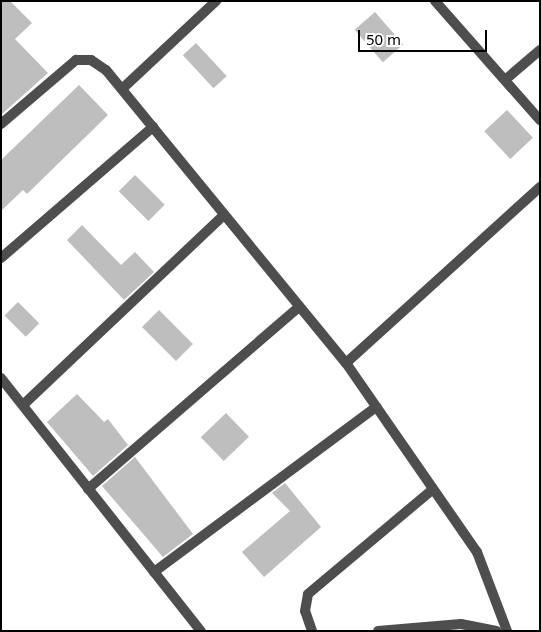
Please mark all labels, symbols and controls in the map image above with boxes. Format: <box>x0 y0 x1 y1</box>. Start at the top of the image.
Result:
scale bar <box>361 20 490 52</box>
text: 50 m <box>366 29 401 49</box>

